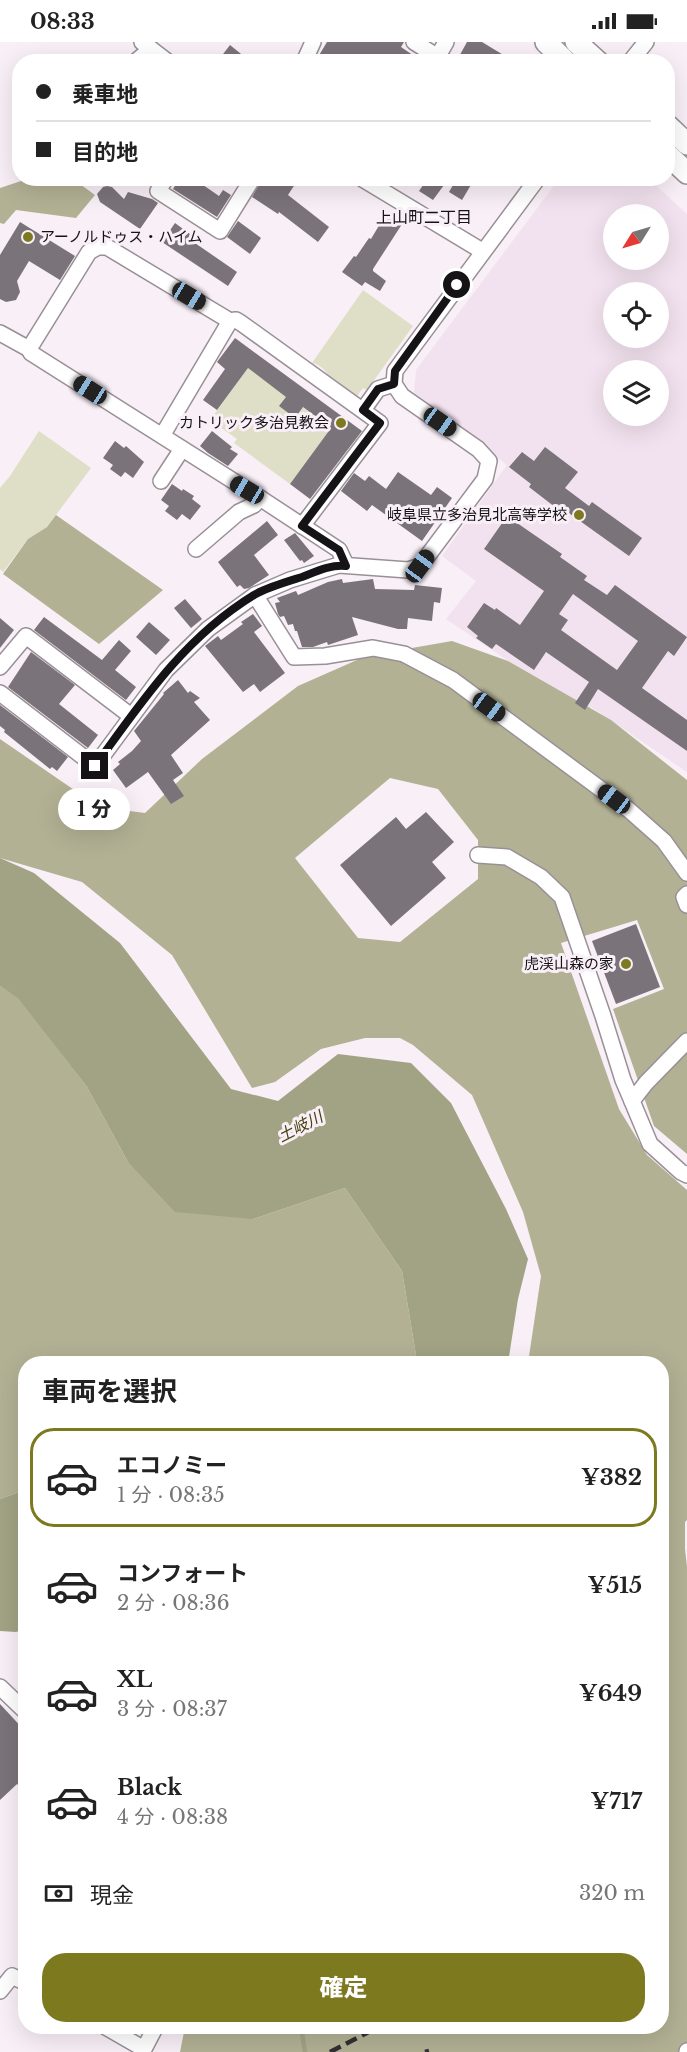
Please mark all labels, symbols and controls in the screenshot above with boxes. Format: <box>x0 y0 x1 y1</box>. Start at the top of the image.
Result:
text: 08:33 <box>30 8 95 35</box>
text: 乗車地 <box>72 81 138 108</box>
text: 目的地 <box>72 139 138 166</box>
north arrow <box>603 204 669 270</box>
map controls <box>603 204 669 426</box>
district label: 上山町二丁目 <box>376 207 472 227</box>
place label: アーノルドゥス・ハイム <box>40 227 203 246</box>
marker: アーノルドゥス・ハイム <box>21 230 35 244</box>
route start <box>443 271 470 298</box>
car <box>169 279 209 313</box>
button: locate <box>603 282 669 348</box>
button: layers <box>603 360 669 426</box>
car <box>70 373 110 407</box>
car <box>420 404 460 440</box>
place label: カトリック多治見教会 <box>179 413 329 432</box>
marker: カトリック多治見教会 <box>334 416 348 430</box>
car <box>227 473 267 507</box>
place label: 岐阜県立多治見北高等学校 <box>387 505 567 524</box>
marker: 岐阜県立多治見北高等学校 <box>572 508 586 522</box>
car <box>402 546 438 586</box>
car <box>469 689 509 725</box>
route end <box>81 752 108 779</box>
car <box>594 781 634 817</box>
callout: 1 分 <box>59 787 131 829</box>
text: 1 分 <box>77 797 111 821</box>
place label: 虎渓山森の家 <box>524 954 614 973</box>
marker: 虎渓山森の家 <box>619 957 633 971</box>
water label: 土岐川 <box>274 1105 328 1146</box>
text: 車両を選択 <box>42 1375 177 1408</box>
icon: car <box>45 1451 99 1505</box>
text: エコノミー <box>117 1452 227 1479</box>
text: ¥382 <box>581 1464 642 1491</box>
text: 1 分 · 08:35 <box>117 1483 225 1507</box>
icon: car <box>45 1559 99 1613</box>
text: コンフォート <box>117 1560 248 1587</box>
text: ¥515 <box>588 1572 642 1599</box>
text: 2 分 · 08:36 <box>117 1591 230 1615</box>
text: XL <box>117 1666 152 1693</box>
icon: car <box>45 1667 99 1721</box>
text: ¥649 <box>579 1680 642 1707</box>
text: 3 分 · 08:37 <box>117 1697 227 1721</box>
text: Black <box>117 1774 182 1801</box>
icon: car <box>45 1775 99 1829</box>
text: ¥717 <box>590 1788 642 1815</box>
text: 4 分 · 08:38 <box>117 1805 228 1829</box>
icon: cash <box>42 1877 75 1910</box>
text: 320 m <box>579 1881 645 1905</box>
text: 現金 <box>90 1882 134 1909</box>
button: 確定 <box>42 1953 645 2022</box>

